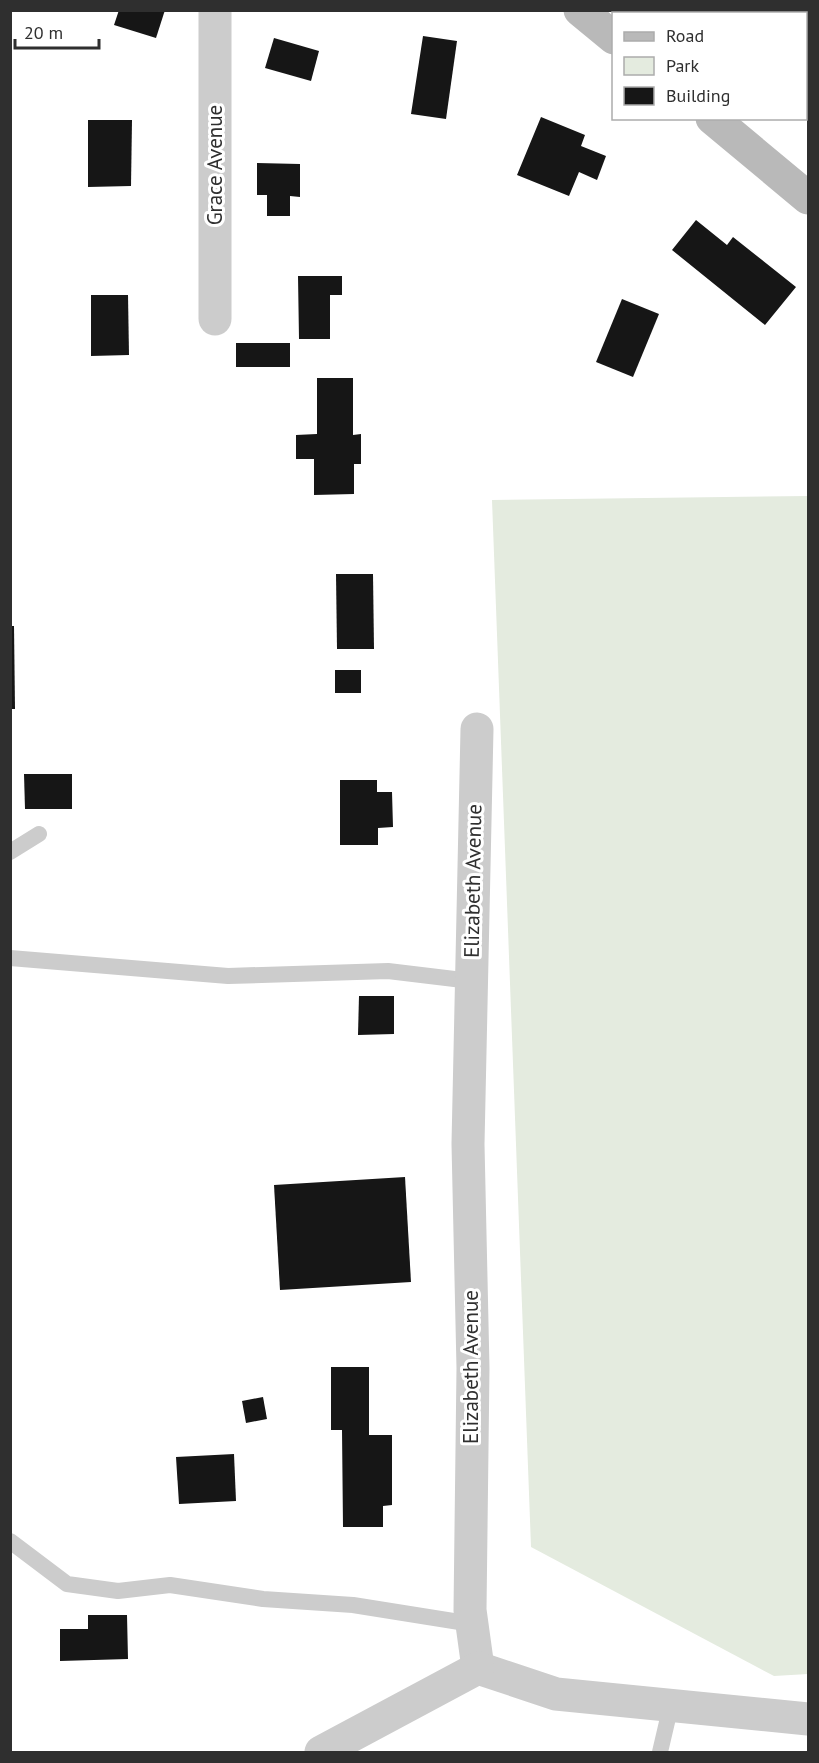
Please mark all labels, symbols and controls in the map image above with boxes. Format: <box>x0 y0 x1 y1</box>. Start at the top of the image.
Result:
scale bar <box>15 12 99 50</box>
legend <box>612 12 807 120</box>
text: 20 m <box>24 21 63 44</box>
text: Road <box>666 24 704 47</box>
text: Park <box>666 54 699 77</box>
text: Building <box>666 84 730 107</box>
street label: Grace Avenue <box>201 105 228 225</box>
street label: Elizabeth Avenue <box>458 804 487 958</box>
street label: Elizabeth Avenue <box>457 1290 484 1444</box>

